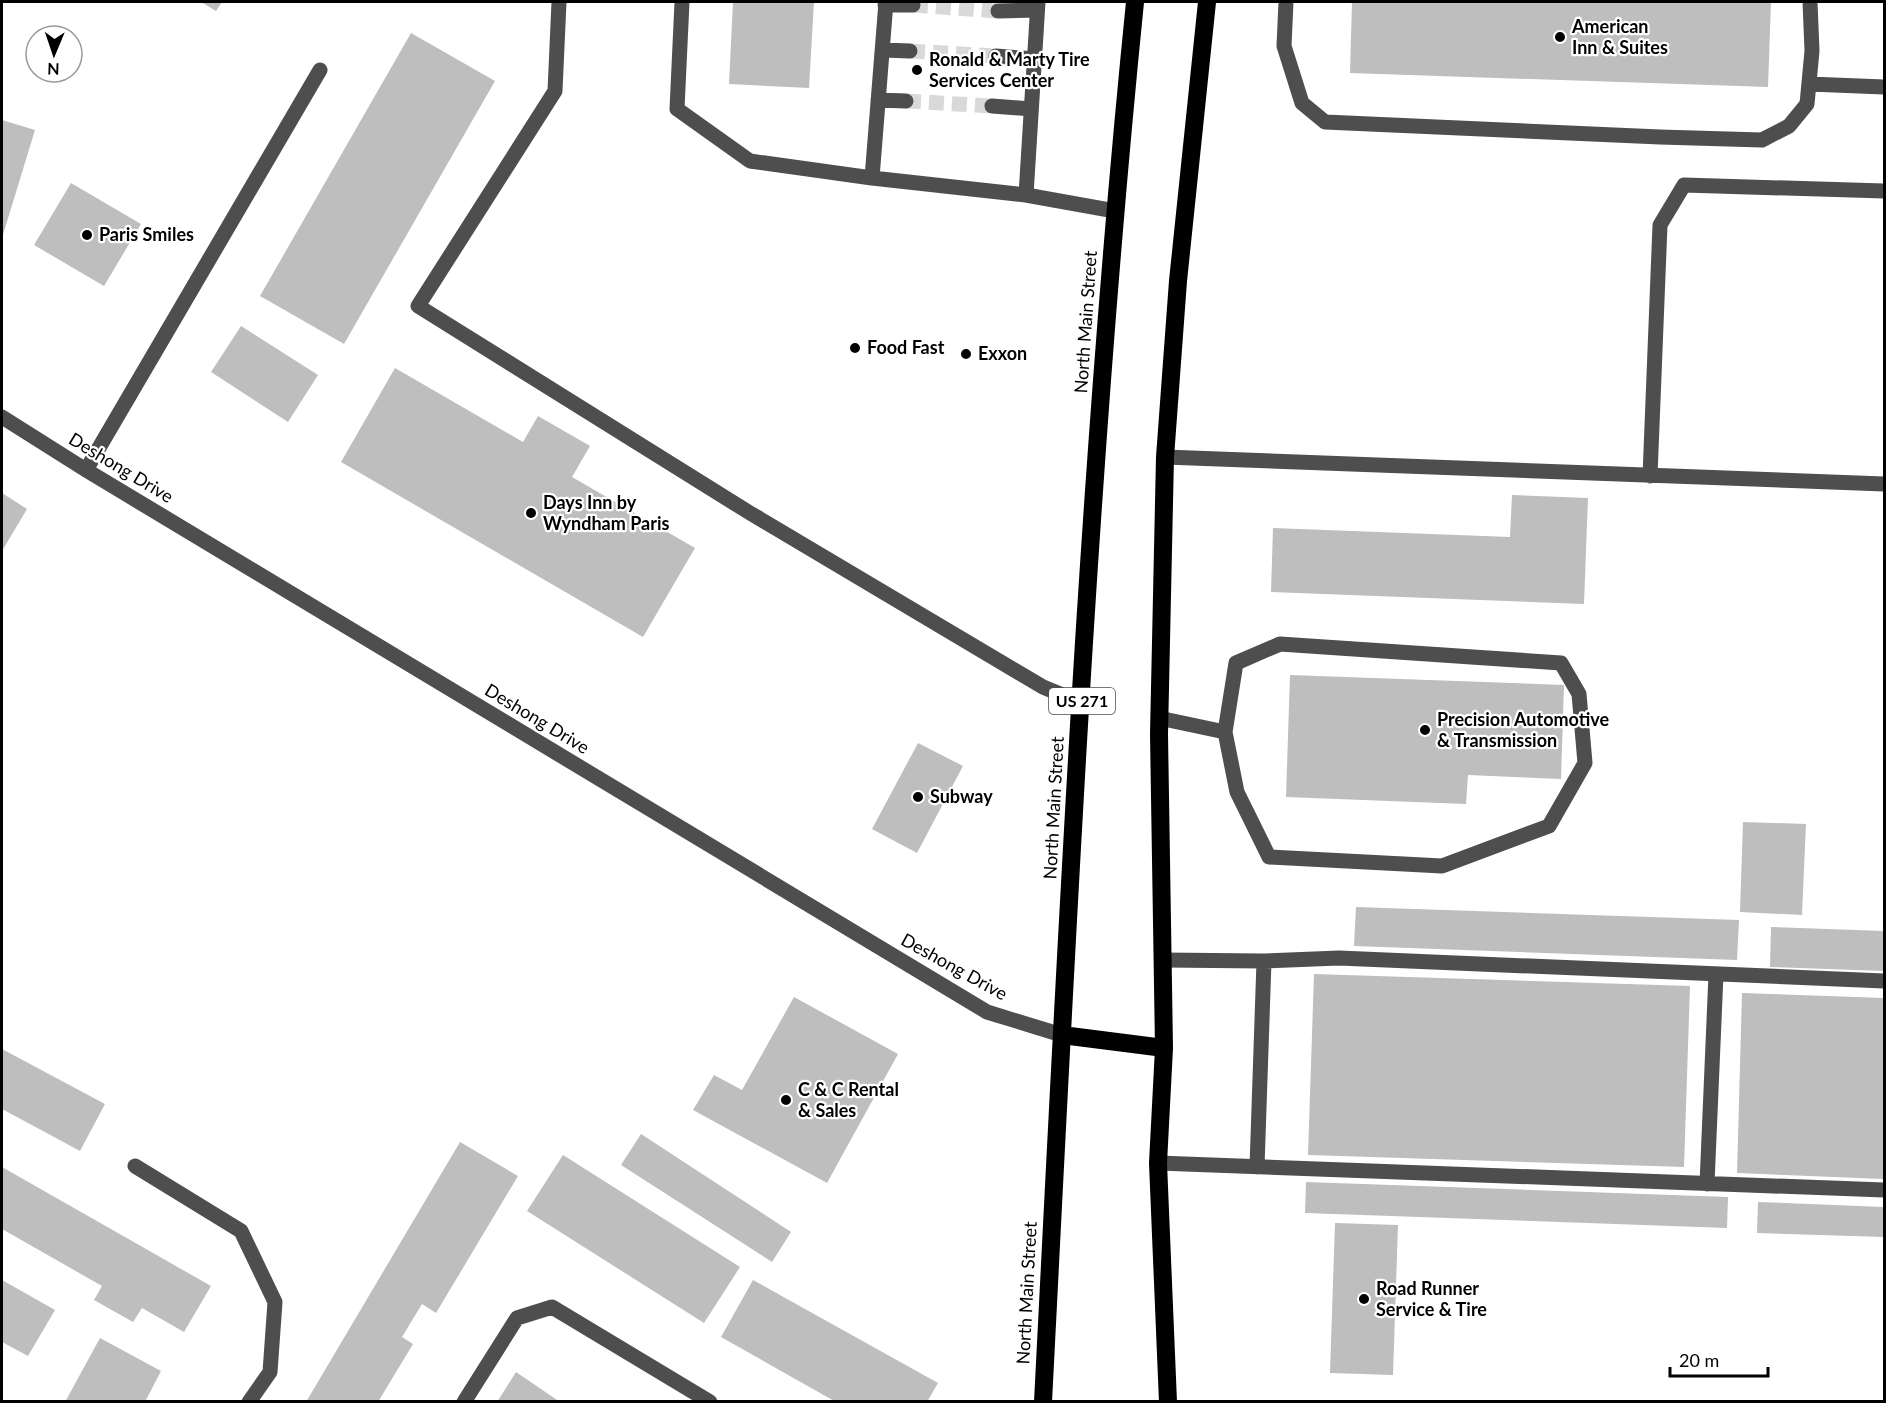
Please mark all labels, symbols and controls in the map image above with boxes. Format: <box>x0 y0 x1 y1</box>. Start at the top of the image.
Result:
place label: American Inn & Suites <box>1571 15 1668 58</box>
north arrow <box>24 24 84 84</box>
marker: American Inn & Suites <box>1553 30 1567 44</box>
place label: Ronald & Marty Tire Services Center <box>929 48 1090 91</box>
text: N <box>47 60 60 79</box>
marker: Ronald & Marty Tire Services Center <box>910 63 924 77</box>
place label: Paris Smiles <box>99 223 194 245</box>
marker: Paris Smiles <box>80 228 94 242</box>
street label: North Main Street <box>1069 249 1101 394</box>
place label: Food Fast <box>867 336 945 358</box>
marker: Food Fast <box>848 341 862 355</box>
place label: Exxon <box>978 342 1027 364</box>
marker: Exxon <box>959 347 973 361</box>
street label: Deshong Drive <box>65 427 178 507</box>
place label: Days Inn by Wyndham Paris <box>543 491 669 534</box>
marker: Days Inn by Wyndham Paris <box>524 506 538 520</box>
street label: Deshong Drive <box>481 678 594 758</box>
road number: US 271 <box>1049 688 1115 714</box>
place label: Precision Automotive & Transmission <box>1437 708 1610 751</box>
marker: Precision Automotive & Transmission <box>1418 723 1432 737</box>
street label: North Main Street <box>1038 735 1068 880</box>
place label: Subway <box>930 785 993 807</box>
marker: Subway <box>911 790 925 804</box>
street label: Deshong Drive <box>898 928 1011 1004</box>
place label: C & C Rental & Sales <box>798 1078 899 1121</box>
marker: C & C Rental & Sales <box>779 1093 793 1107</box>
street label: North Main Street <box>1011 1220 1041 1365</box>
place label: Road Runner Service & Tire <box>1376 1277 1487 1320</box>
marker: Road Runner Service & Tire <box>1357 1292 1371 1306</box>
scale bar <box>1670 1340 1768 1378</box>
text: 20 m <box>1679 1349 1719 1371</box>

